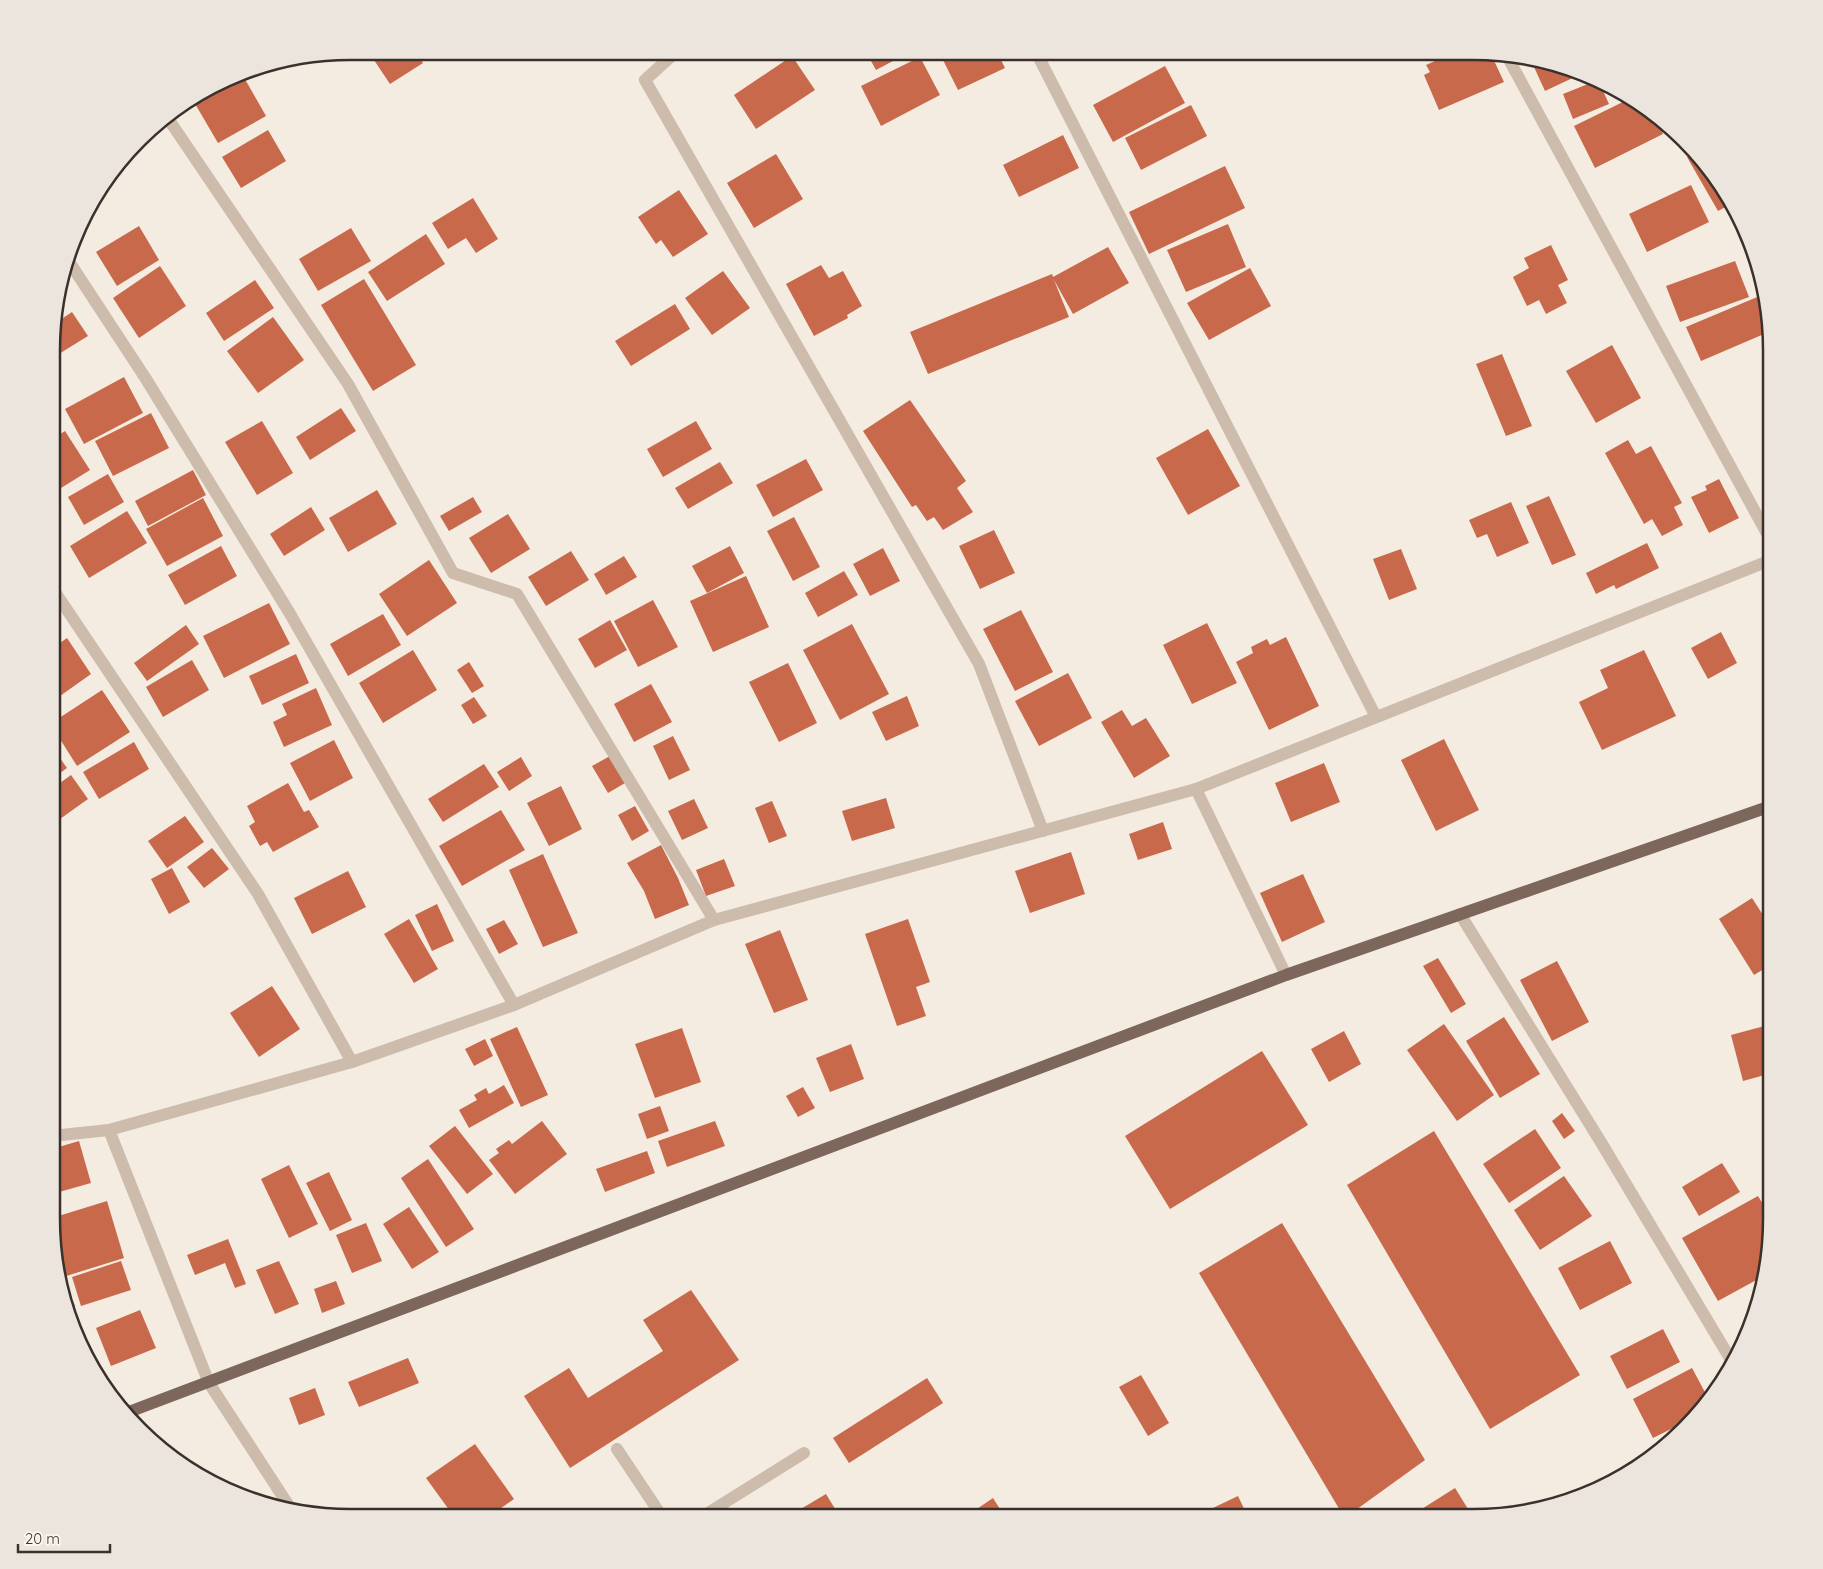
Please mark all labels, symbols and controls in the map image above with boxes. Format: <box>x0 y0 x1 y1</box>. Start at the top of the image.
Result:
scale bar <box>18 1522 110 1554</box>
text: 20 m <box>25 1529 60 1548</box>

